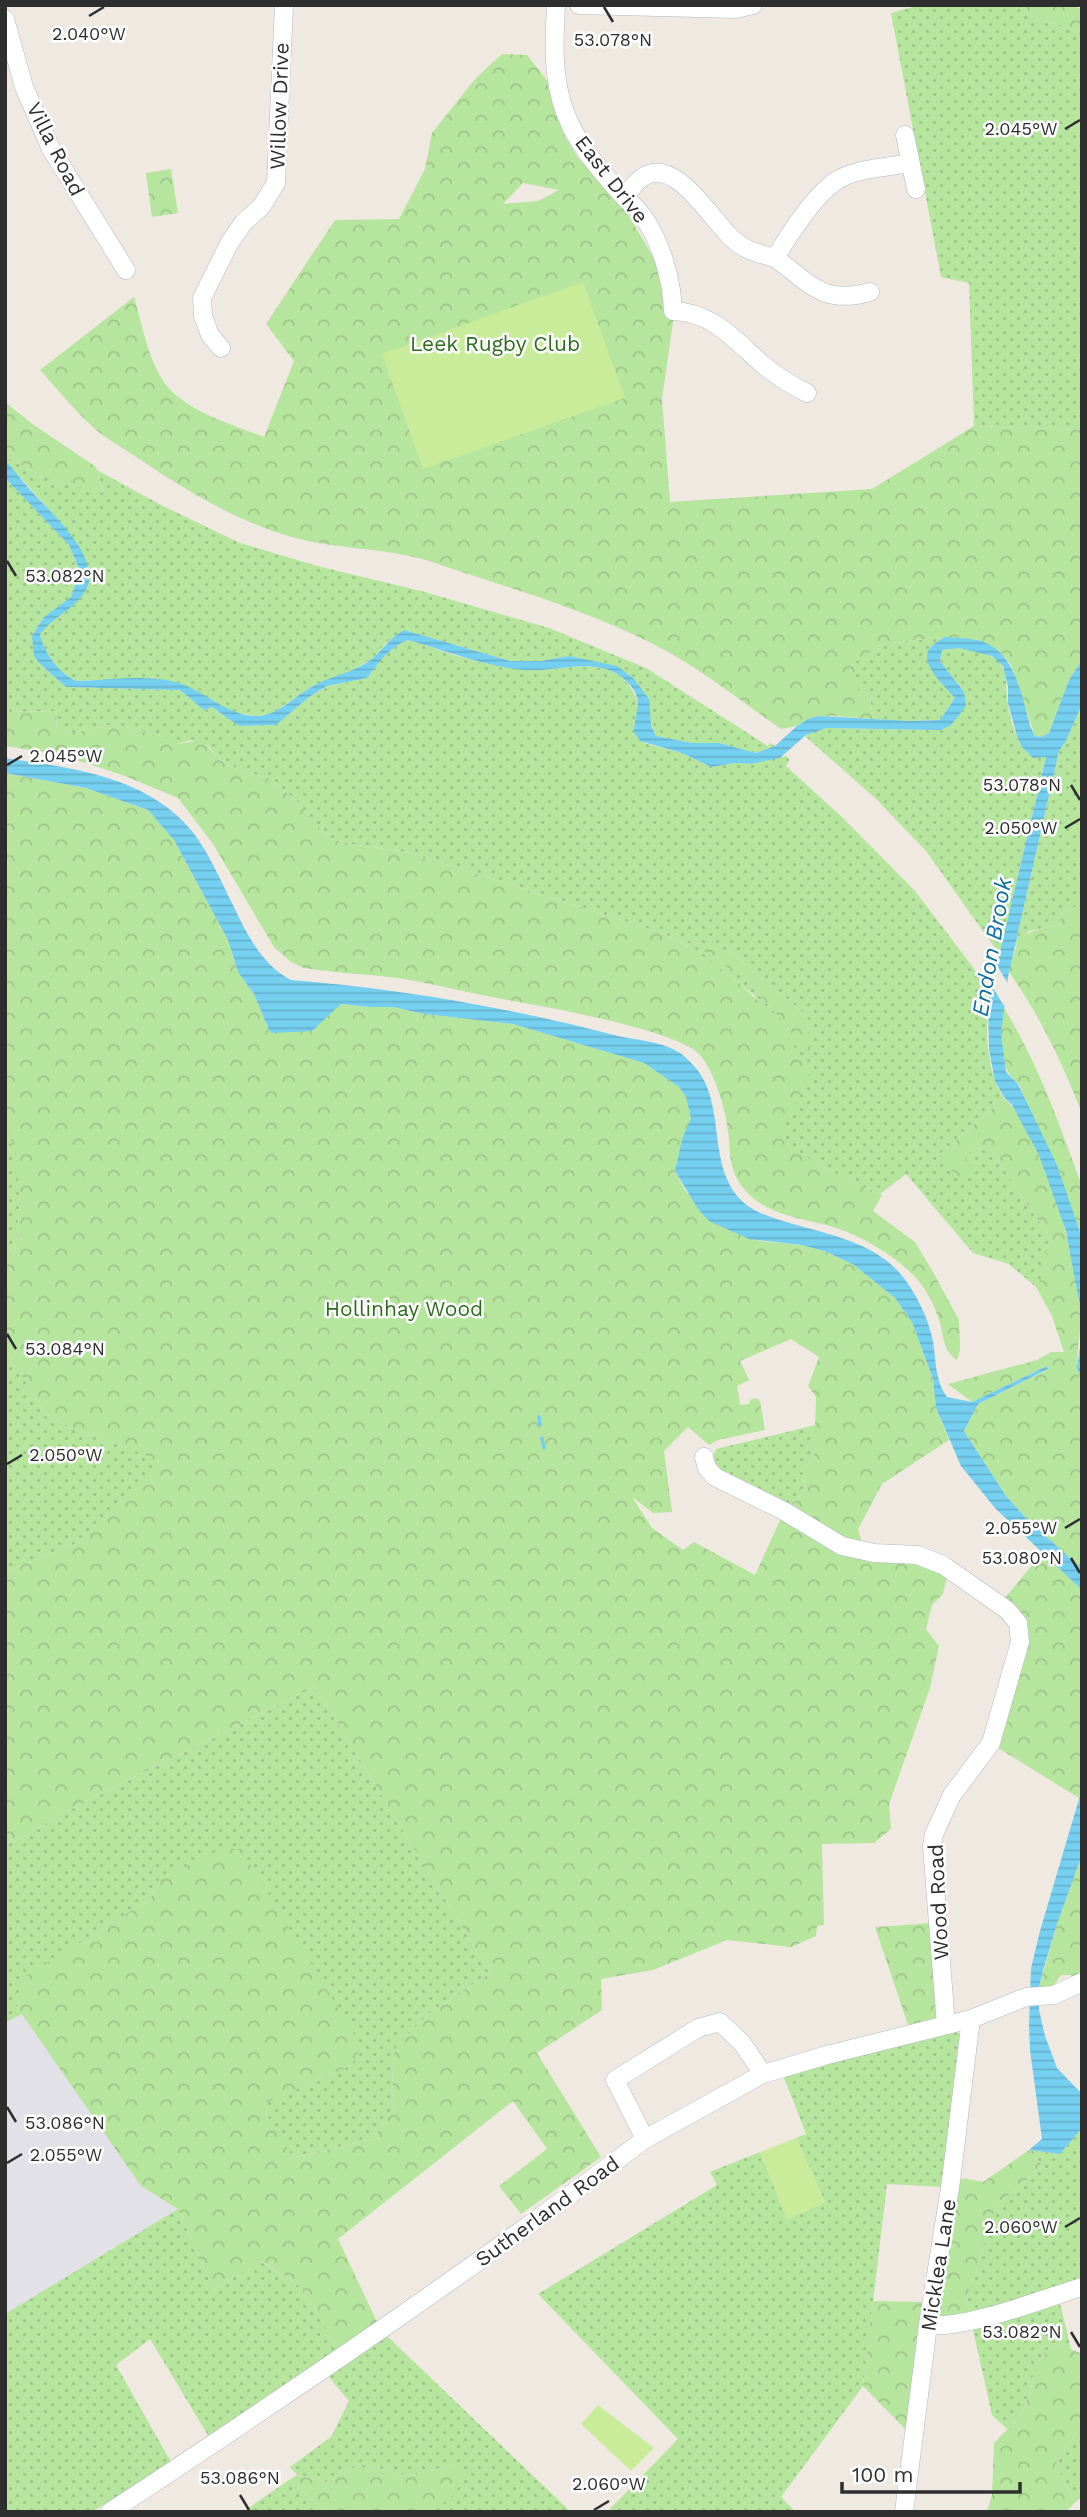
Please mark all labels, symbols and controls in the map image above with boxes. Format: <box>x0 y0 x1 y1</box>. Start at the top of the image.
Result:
text: 2.040°W <box>52 23 126 44</box>
text: 53.078°N <box>574 29 652 50</box>
street label: Willow Drive <box>264 42 294 170</box>
street label: Villa Road <box>22 98 90 200</box>
text: 2.045°W <box>984 118 1058 139</box>
street label: East Drive <box>570 130 654 228</box>
park label: Leek Rugby Club <box>410 331 580 356</box>
text: 53.082°N <box>25 565 105 586</box>
text: 2.045°W <box>29 745 103 766</box>
text: 53.078°N <box>983 774 1061 795</box>
text: 2.050°W <box>984 817 1058 838</box>
water label: Endon Brook <box>966 874 1018 1019</box>
park label: Hollinhay Wood <box>325 1296 483 1321</box>
text: 53.084°N <box>25 1338 105 1359</box>
text: 2.050°W <box>29 1444 103 1465</box>
text: 2.055°W <box>985 1517 1057 1538</box>
text: 53.080°N <box>982 1547 1062 1568</box>
street label: Wood Road <box>922 1843 954 1961</box>
text: 53.086°N <box>25 2112 105 2133</box>
text: 2.055°W <box>30 2144 102 2165</box>
street label: Sutherland Road <box>470 2150 624 2272</box>
street label: Micklea Lane <box>915 2197 961 2333</box>
text: 2.060°W <box>984 2216 1058 2237</box>
text: 53.082°N <box>982 2321 1062 2342</box>
scale bar <box>842 2450 1020 2494</box>
text: 100 m <box>852 2462 914 2487</box>
text: 53.086°N <box>200 2467 280 2488</box>
text: 2.060°W <box>572 2473 646 2494</box>

